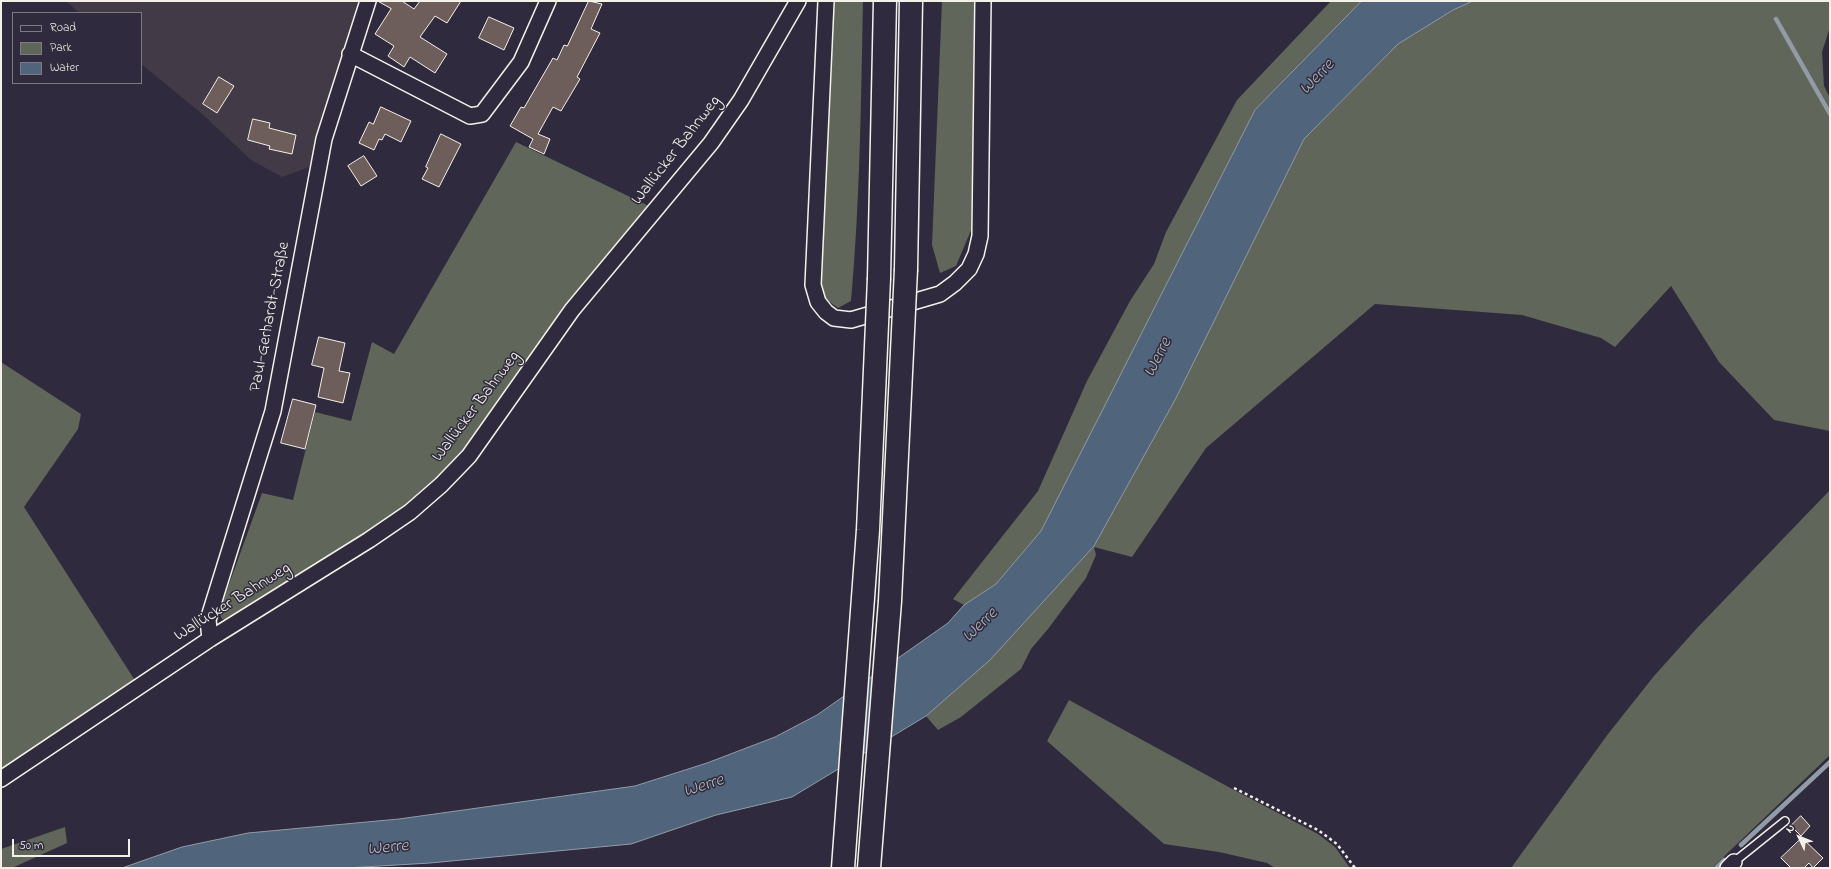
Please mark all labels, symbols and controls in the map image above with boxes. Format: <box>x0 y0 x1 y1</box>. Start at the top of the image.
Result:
legend <box>12 12 142 84</box>
text: Road <box>50 19 76 37</box>
text: Park <box>50 39 72 57</box>
water label: Werre <box>1296 56 1340 100</box>
text: Water <box>50 59 79 77</box>
street label: Wallücker Bahnweg <box>628 92 726 210</box>
street label: Paul-Gerhardt-Straße <box>246 240 296 394</box>
water label: Werre <box>1140 335 1178 381</box>
street label: Wallücker Bahnweg <box>429 348 525 466</box>
street label: Wallücker Bahnweg <box>171 559 295 647</box>
water label: Werre <box>959 604 1003 648</box>
water label: Werre <box>681 770 727 804</box>
north arrow <box>1779 817 1819 857</box>
text: N <box>1782 821 1799 837</box>
scale bar <box>14 831 132 857</box>
water label: Werre <box>366 836 410 862</box>
text: 50 m <box>19 837 43 855</box>

